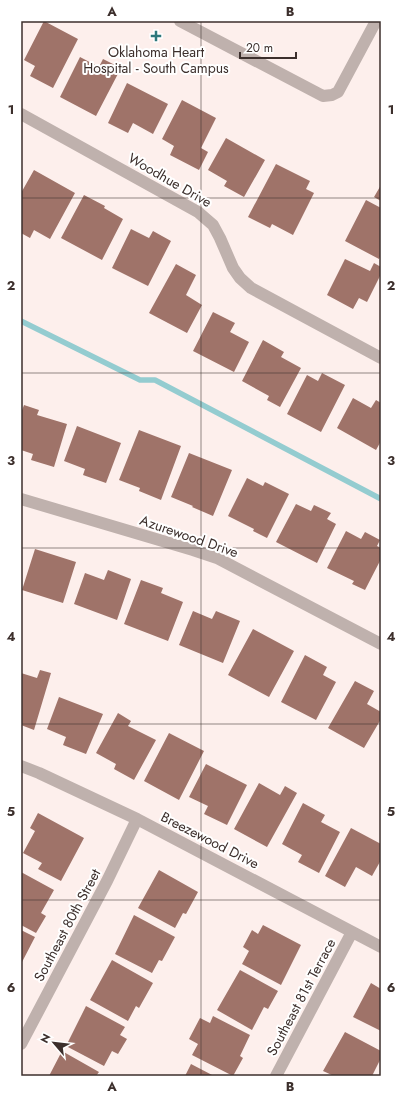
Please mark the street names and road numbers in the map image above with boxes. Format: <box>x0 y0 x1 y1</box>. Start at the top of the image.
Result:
street label: Woodhue Drive <box>125 148 215 212</box>
street label: Azurewood Drive <box>137 510 241 562</box>
street label: Breezewood Drive <box>157 807 263 873</box>
street label: Southeast 80th Street <box>29 865 105 985</box>
street label: Southeast 81st Terrace <box>262 935 340 1059</box>

